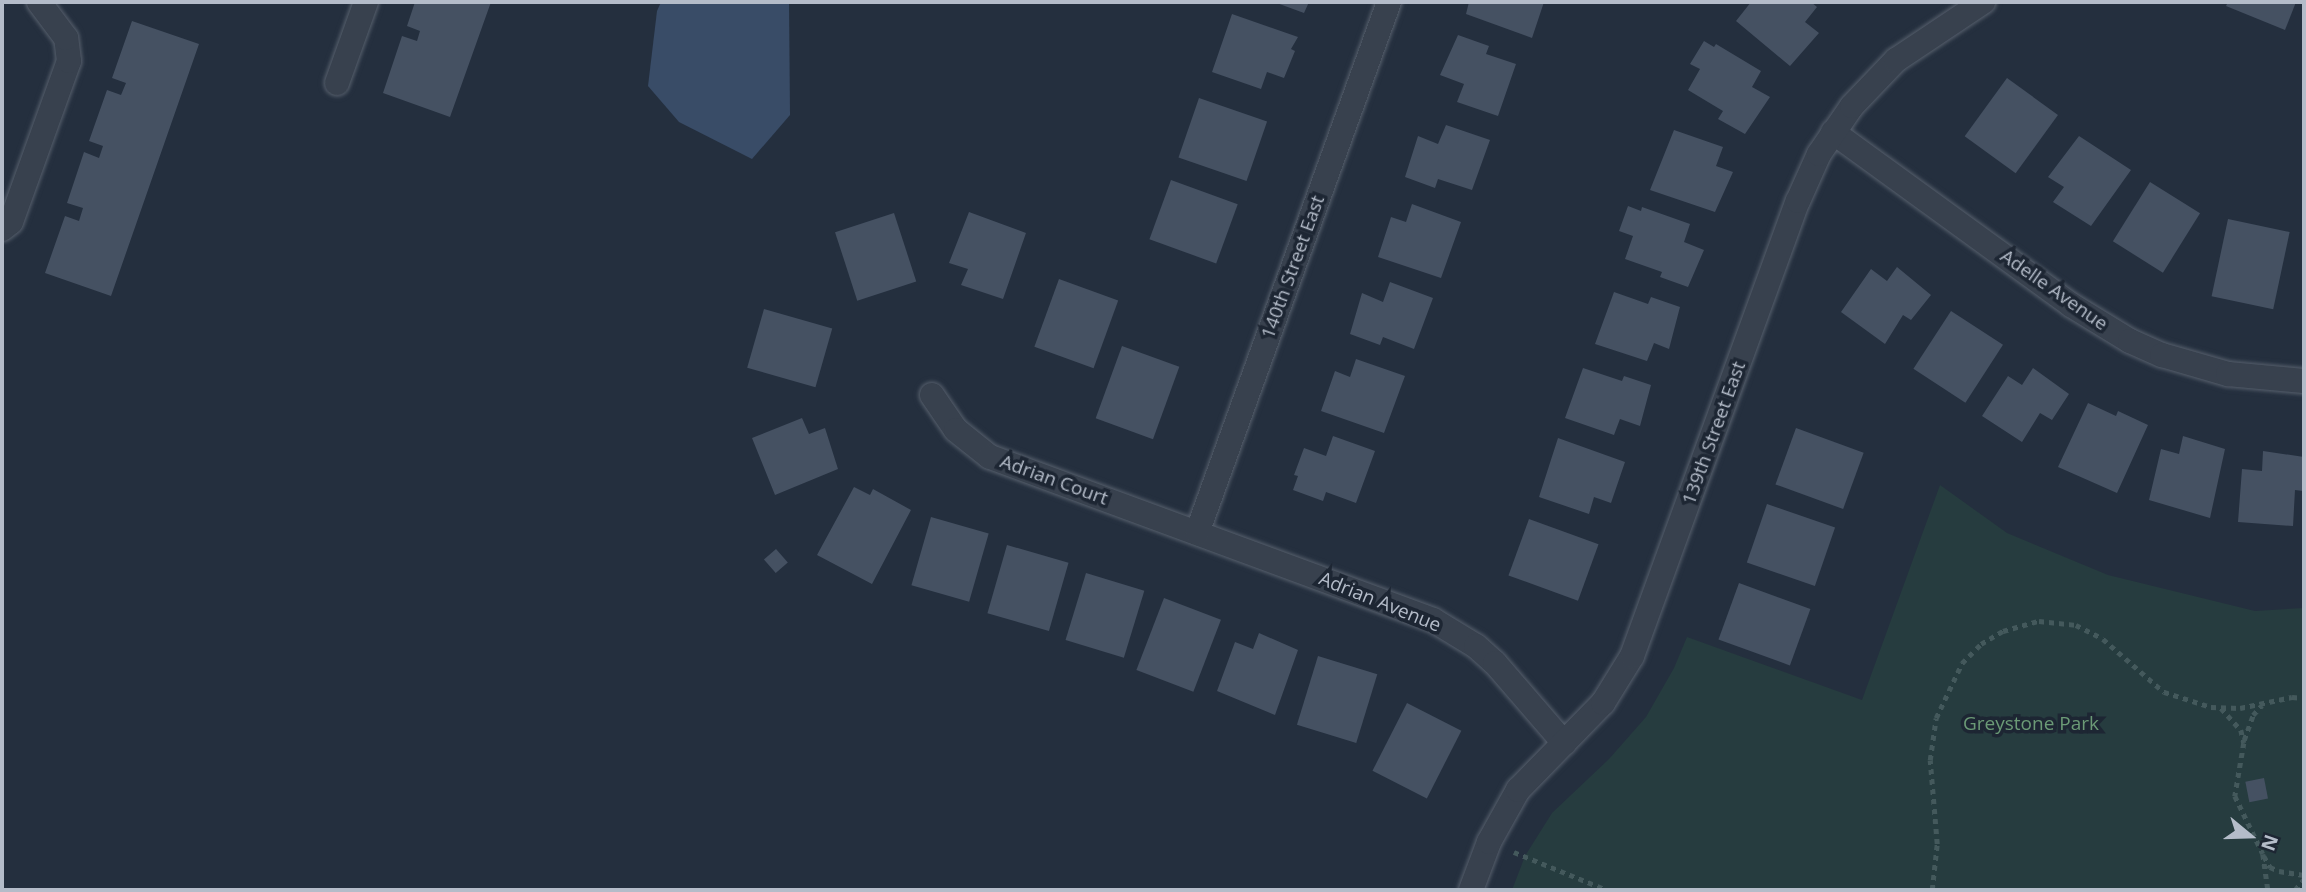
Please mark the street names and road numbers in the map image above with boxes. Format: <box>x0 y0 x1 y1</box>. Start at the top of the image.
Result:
street label: 140th Street East <box>1256 192 1330 342</box>
street label: Adelle Avenue <box>1996 245 2112 335</box>
street label: 139th Street East <box>1677 358 1751 508</box>
street label: Adrian Court <box>997 450 1111 510</box>
street label: Adrian Avenue <box>1316 567 1444 637</box>

